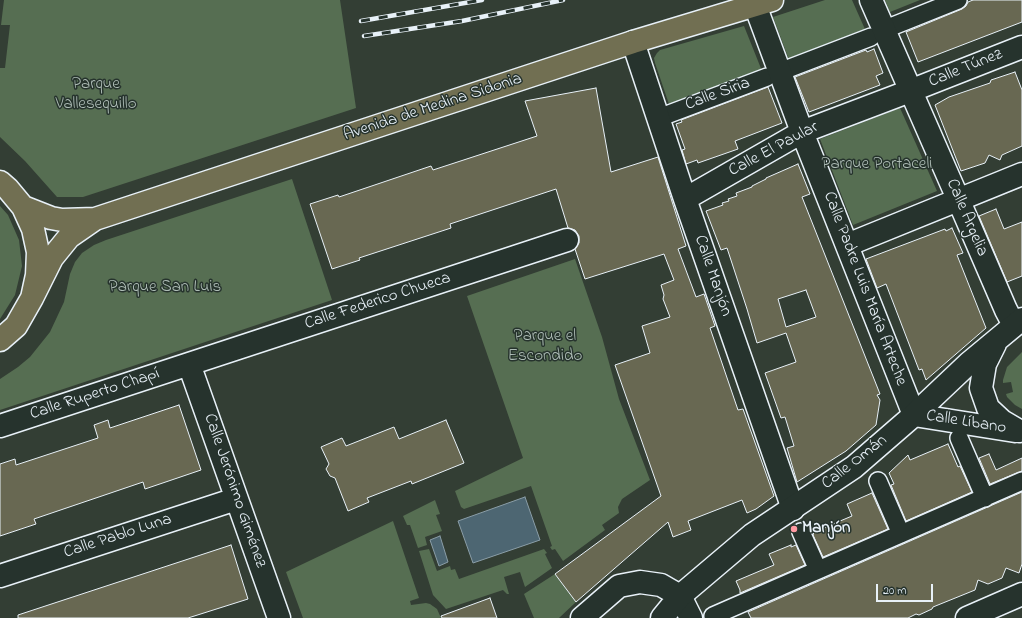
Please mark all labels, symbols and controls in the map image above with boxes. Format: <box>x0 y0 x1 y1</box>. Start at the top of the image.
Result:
street label: Calle Túnez <box>926 45 1006 93</box>
street label: Avenida de Medina Sidonia <box>341 70 525 146</box>
street label: Calle Siria <box>683 74 753 116</box>
park label: Parque Vallesequillo <box>55 75 137 115</box>
street label: Calle El Paular <box>726 118 822 182</box>
park label: Parque Portaceli <box>822 155 932 175</box>
street label: Calle Argelia <box>941 176 991 260</box>
street label: Calle Padre Luis María Arteche <box>818 189 910 389</box>
street label: Calle Manjón <box>689 233 735 319</box>
street label: Calle Federico Chueca <box>302 269 454 335</box>
park label: Parque San Luis <box>109 278 221 298</box>
park label: Parque el Escondido <box>508 327 582 367</box>
street label: Calle Ruperto Chapí <box>28 364 162 426</box>
street label: Calle Líbano <box>924 407 1008 439</box>
street label: Calle Jerónimo Giménez <box>198 411 270 571</box>
street label: Calle Omán <box>818 431 892 495</box>
street label: Calle Pablo Luna <box>62 510 174 564</box>
place label: Manjón <box>802 519 851 539</box>
marker: Manjón <box>789 524 799 534</box>
scale bar <box>878 576 935 602</box>
text: 20 m <box>883 582 906 600</box>

